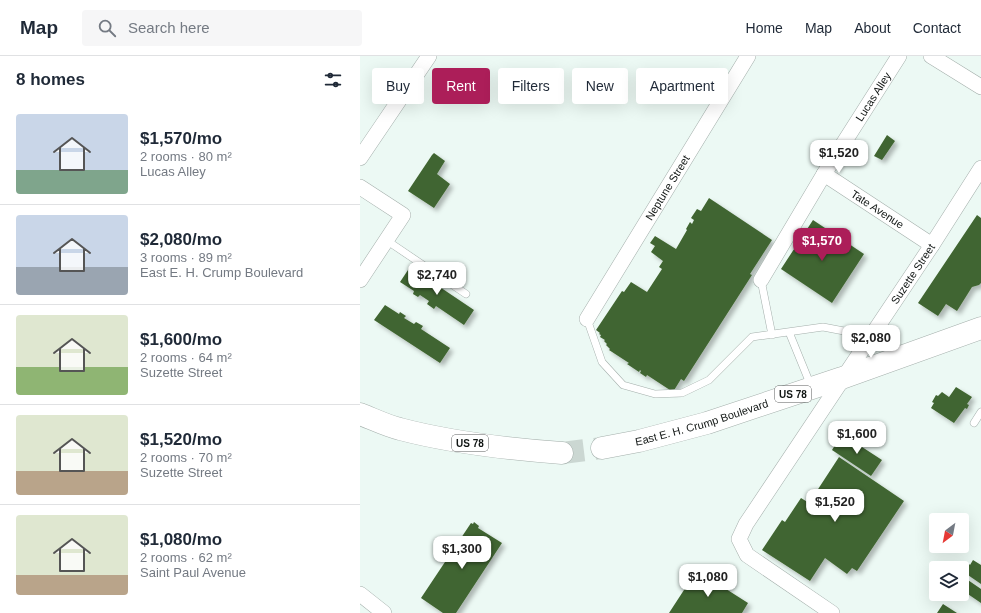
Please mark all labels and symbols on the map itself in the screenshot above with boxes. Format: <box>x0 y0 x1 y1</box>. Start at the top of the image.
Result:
street label: Lucas Alley <box>853 69 893 123</box>
pin: $1,520 <box>806 140 872 174</box>
street label: Neptune Street <box>643 153 692 222</box>
street label: Tate Avenue <box>849 188 906 231</box>
pin: $1,570 <box>789 228 855 262</box>
street label: Suzette Street <box>888 241 937 306</box>
pin: $2,740 <box>404 262 470 296</box>
pin: $2,080 <box>838 325 904 359</box>
road number: US 78 <box>775 386 811 402</box>
street label: East E. H. Crump Boulevard <box>634 397 770 448</box>
pin: $1,600 <box>824 421 890 455</box>
road number: US 78 <box>452 435 488 451</box>
pin: $1,520 <box>802 489 868 523</box>
north arrow <box>929 513 969 553</box>
pin: $1,300 <box>429 536 495 570</box>
pin: $1,080 <box>675 564 741 598</box>

